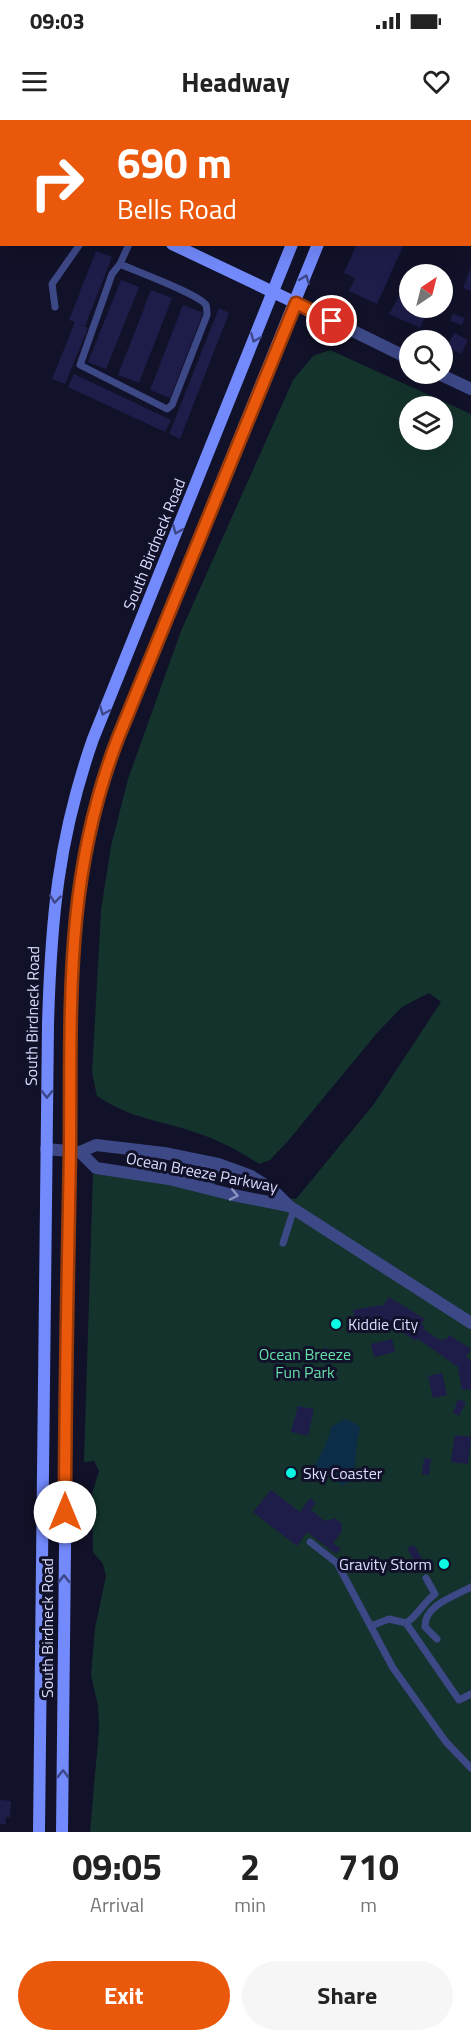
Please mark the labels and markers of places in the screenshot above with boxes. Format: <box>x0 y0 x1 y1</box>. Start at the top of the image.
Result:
pin <box>306 295 357 346</box>
place label: Kiddie City <box>348 1312 418 1336</box>
marker: Kiddie City <box>329 1317 343 1331</box>
place label: Sky Coaster <box>303 1461 383 1485</box>
marker: Sky Coaster <box>284 1466 298 1480</box>
place label: Gravity Storm <box>339 1552 432 1576</box>
marker: Gravity Storm <box>437 1557 451 1571</box>

